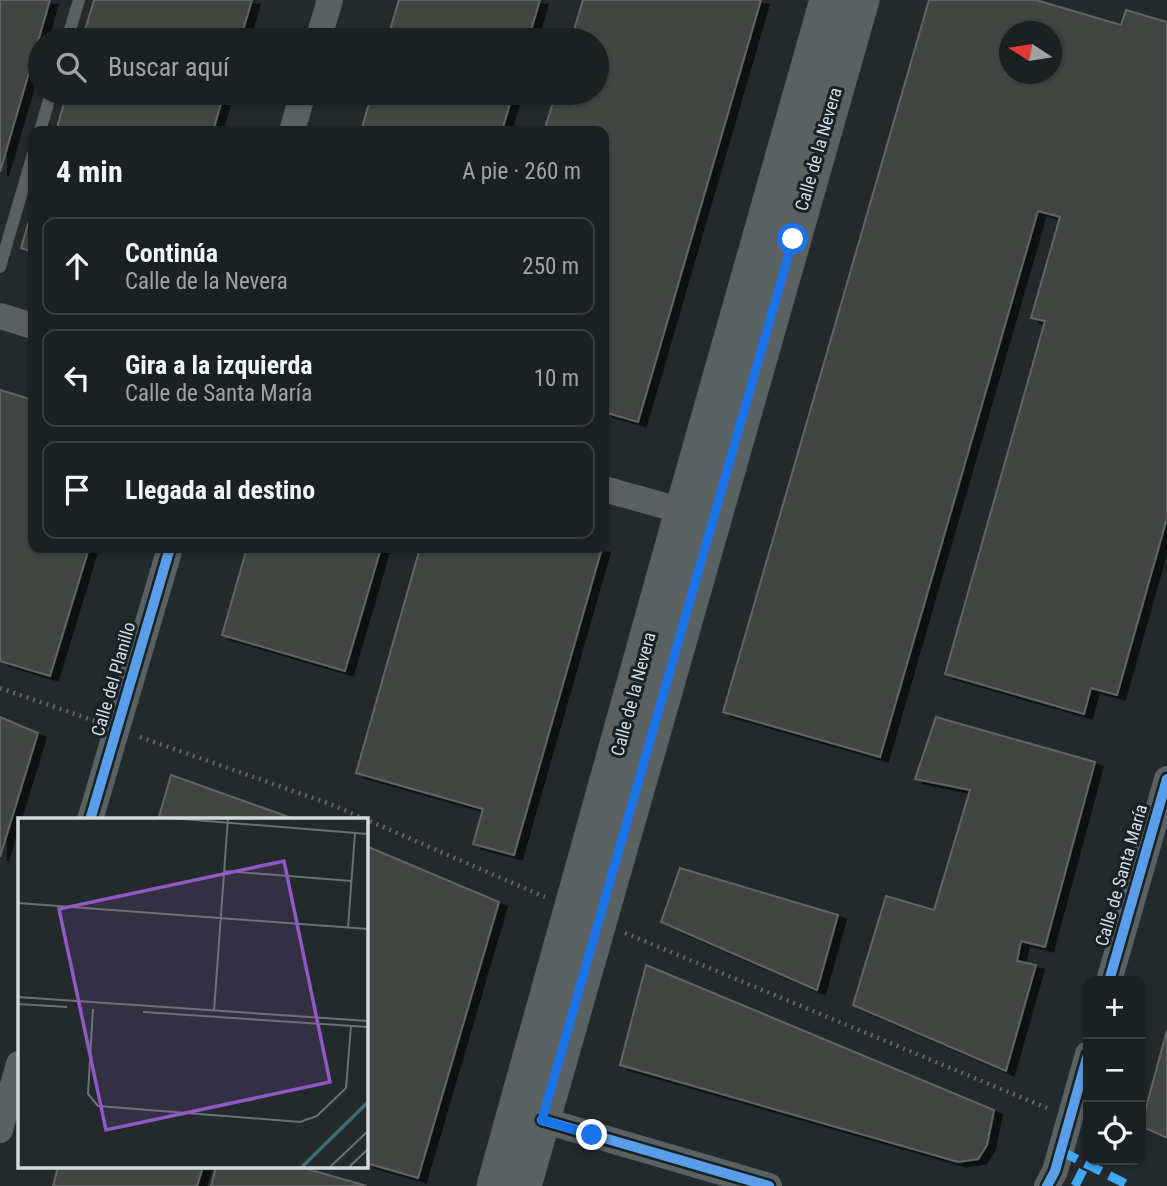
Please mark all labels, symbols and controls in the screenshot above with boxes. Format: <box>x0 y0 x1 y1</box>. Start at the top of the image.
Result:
north arrow <box>999 21 1062 84</box>
search box <box>28 28 609 105</box>
icon: search <box>52 48 90 86</box>
text: Buscar aquí <box>108 52 229 82</box>
street label: Calle de la Nevera <box>790 85 846 213</box>
text: 4 min <box>56 154 123 189</box>
text: A pie · 260 m <box>462 158 581 185</box>
route start <box>777 223 808 254</box>
text: Continúa <box>125 238 218 268</box>
icon: ahead <box>58 247 96 285</box>
text: 250 m <box>522 253 579 280</box>
text: Calle de la Nevera <box>125 268 288 295</box>
text: Gira a la izquierda <box>125 350 313 380</box>
icon: left <box>58 359 96 397</box>
text: 10 m <box>534 365 579 392</box>
text: Calle de Santa María <box>125 380 312 407</box>
icon: arrive <box>58 471 96 509</box>
text: Llegada al destino <box>125 475 315 505</box>
street label: Calle del Planillo <box>87 619 139 739</box>
street label: Calle de la Nevera <box>606 630 660 758</box>
street label: Calle de Santa María <box>1091 802 1151 948</box>
inset map <box>18 818 368 1168</box>
map controls <box>1083 976 1146 1165</box>
button: + <box>1083 976 1146 1039</box>
button: − <box>1083 1039 1146 1102</box>
button: locate <box>1083 1102 1146 1165</box>
route end <box>576 1119 607 1150</box>

